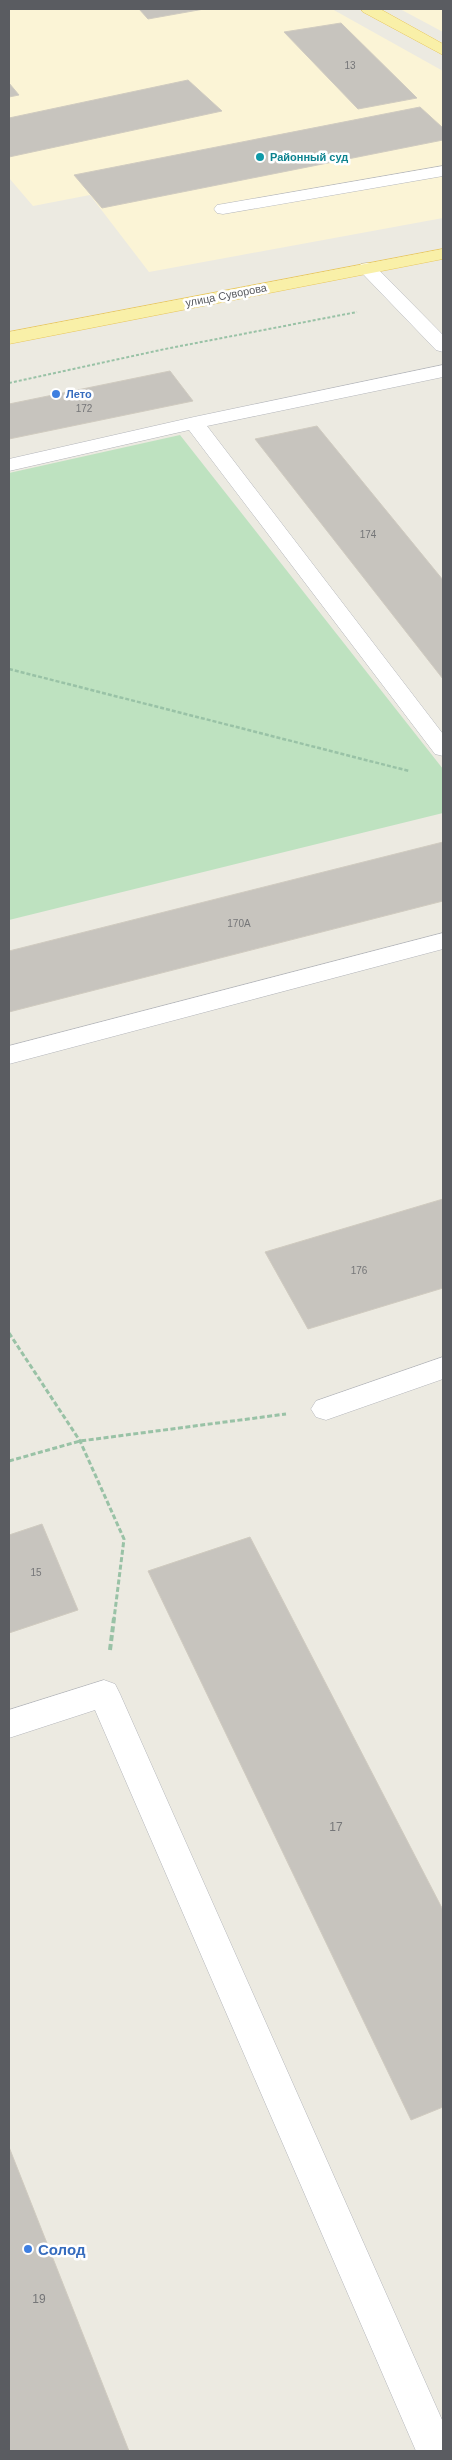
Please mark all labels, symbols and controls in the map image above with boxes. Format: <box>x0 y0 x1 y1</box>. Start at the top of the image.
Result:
house number: 13 <box>344 60 356 71</box>
marker: Районный суд <box>254 151 266 163</box>
place label: Районный суд <box>270 151 348 163</box>
street label: улица Суворова <box>184 281 269 309</box>
marker: Лето <box>50 388 62 400</box>
place label: Лето <box>66 388 92 400</box>
house number: 172 <box>76 403 93 414</box>
house number: 174 <box>360 529 377 540</box>
house number: 170А <box>227 918 251 929</box>
house number: 176 <box>351 1265 368 1276</box>
house number: 15 <box>30 1567 42 1578</box>
house number: 17 <box>329 1820 343 1834</box>
place label: Солод <box>38 2241 86 2258</box>
marker: Солод <box>22 2243 34 2255</box>
house number: 19 <box>32 2292 46 2306</box>

